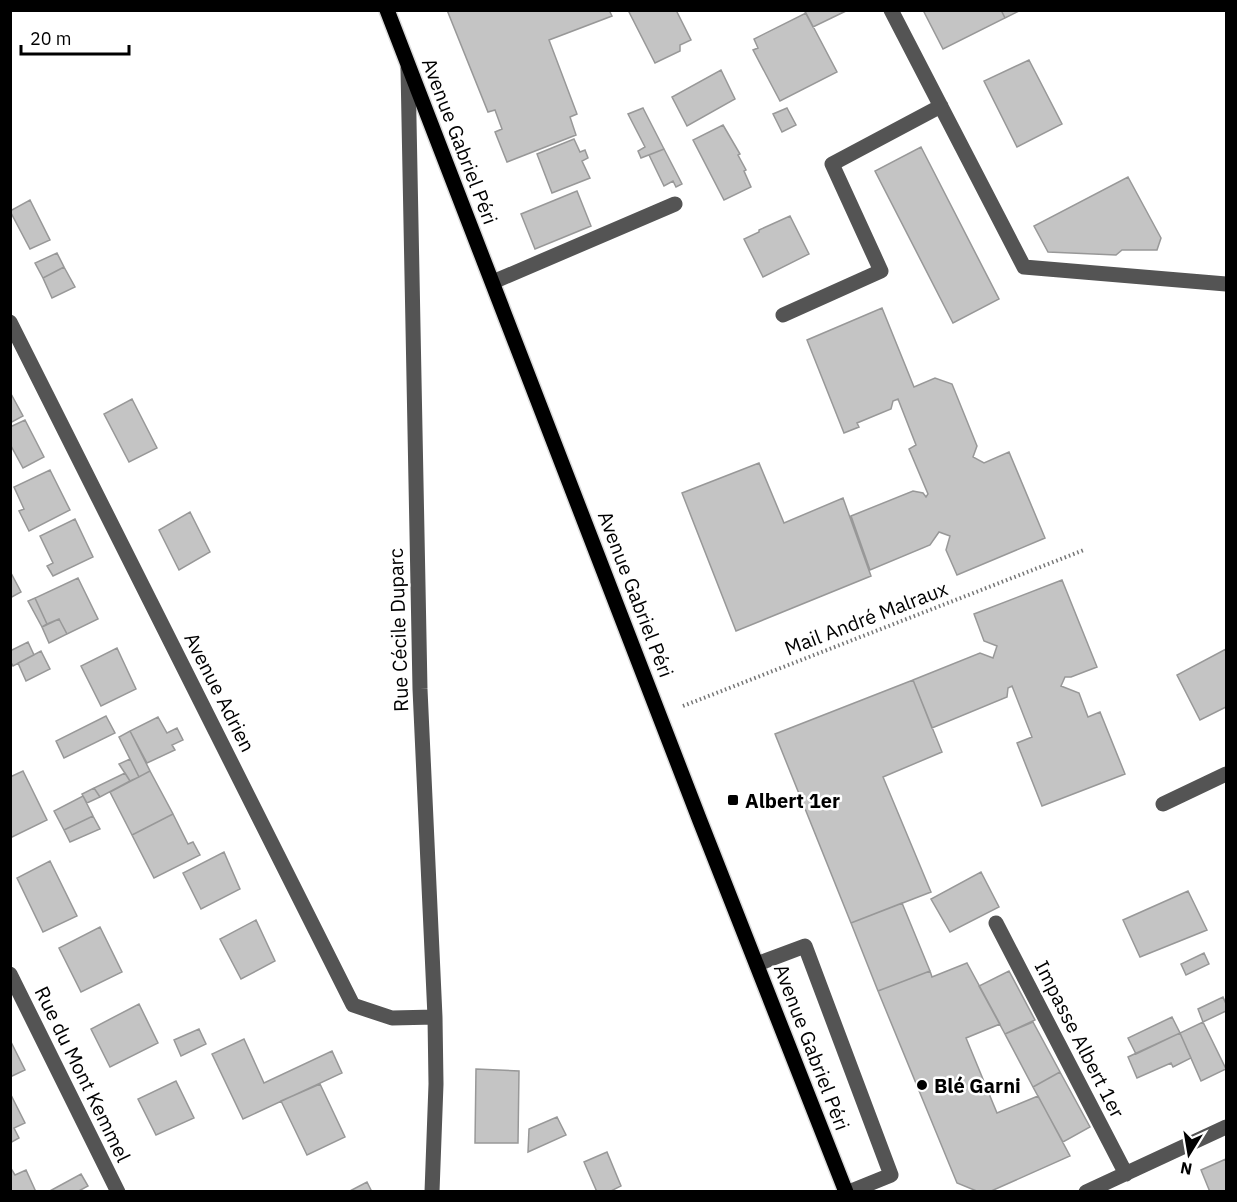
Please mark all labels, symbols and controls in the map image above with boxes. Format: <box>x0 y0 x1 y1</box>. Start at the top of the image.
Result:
scale bar <box>21 18 129 56</box>
text: 20 m <box>30 27 72 50</box>
street label: Avenue Gabriel Péri <box>416 54 504 228</box>
street label: Avenue Gabriel Péri <box>592 507 680 681</box>
street label: Rue Cécile Duparc <box>382 548 414 712</box>
street label: Mail André Malraux <box>781 574 951 662</box>
street label: Avenue Adrien <box>178 628 262 756</box>
place label: Albert 1er <box>745 787 840 814</box>
marker: Albert 1er <box>726 793 740 807</box>
street label: Impasse Albert 1er <box>1029 956 1131 1122</box>
street label: Avenue Gabriel Péri <box>768 960 856 1134</box>
street label: Rue du Mont Kemmel <box>29 982 137 1166</box>
place label: Blé Garni <box>934 1072 1021 1099</box>
marker: Blé Garni <box>915 1078 929 1092</box>
north arrow <box>1159 1124 1219 1184</box>
text: N <box>1179 1158 1194 1180</box>

